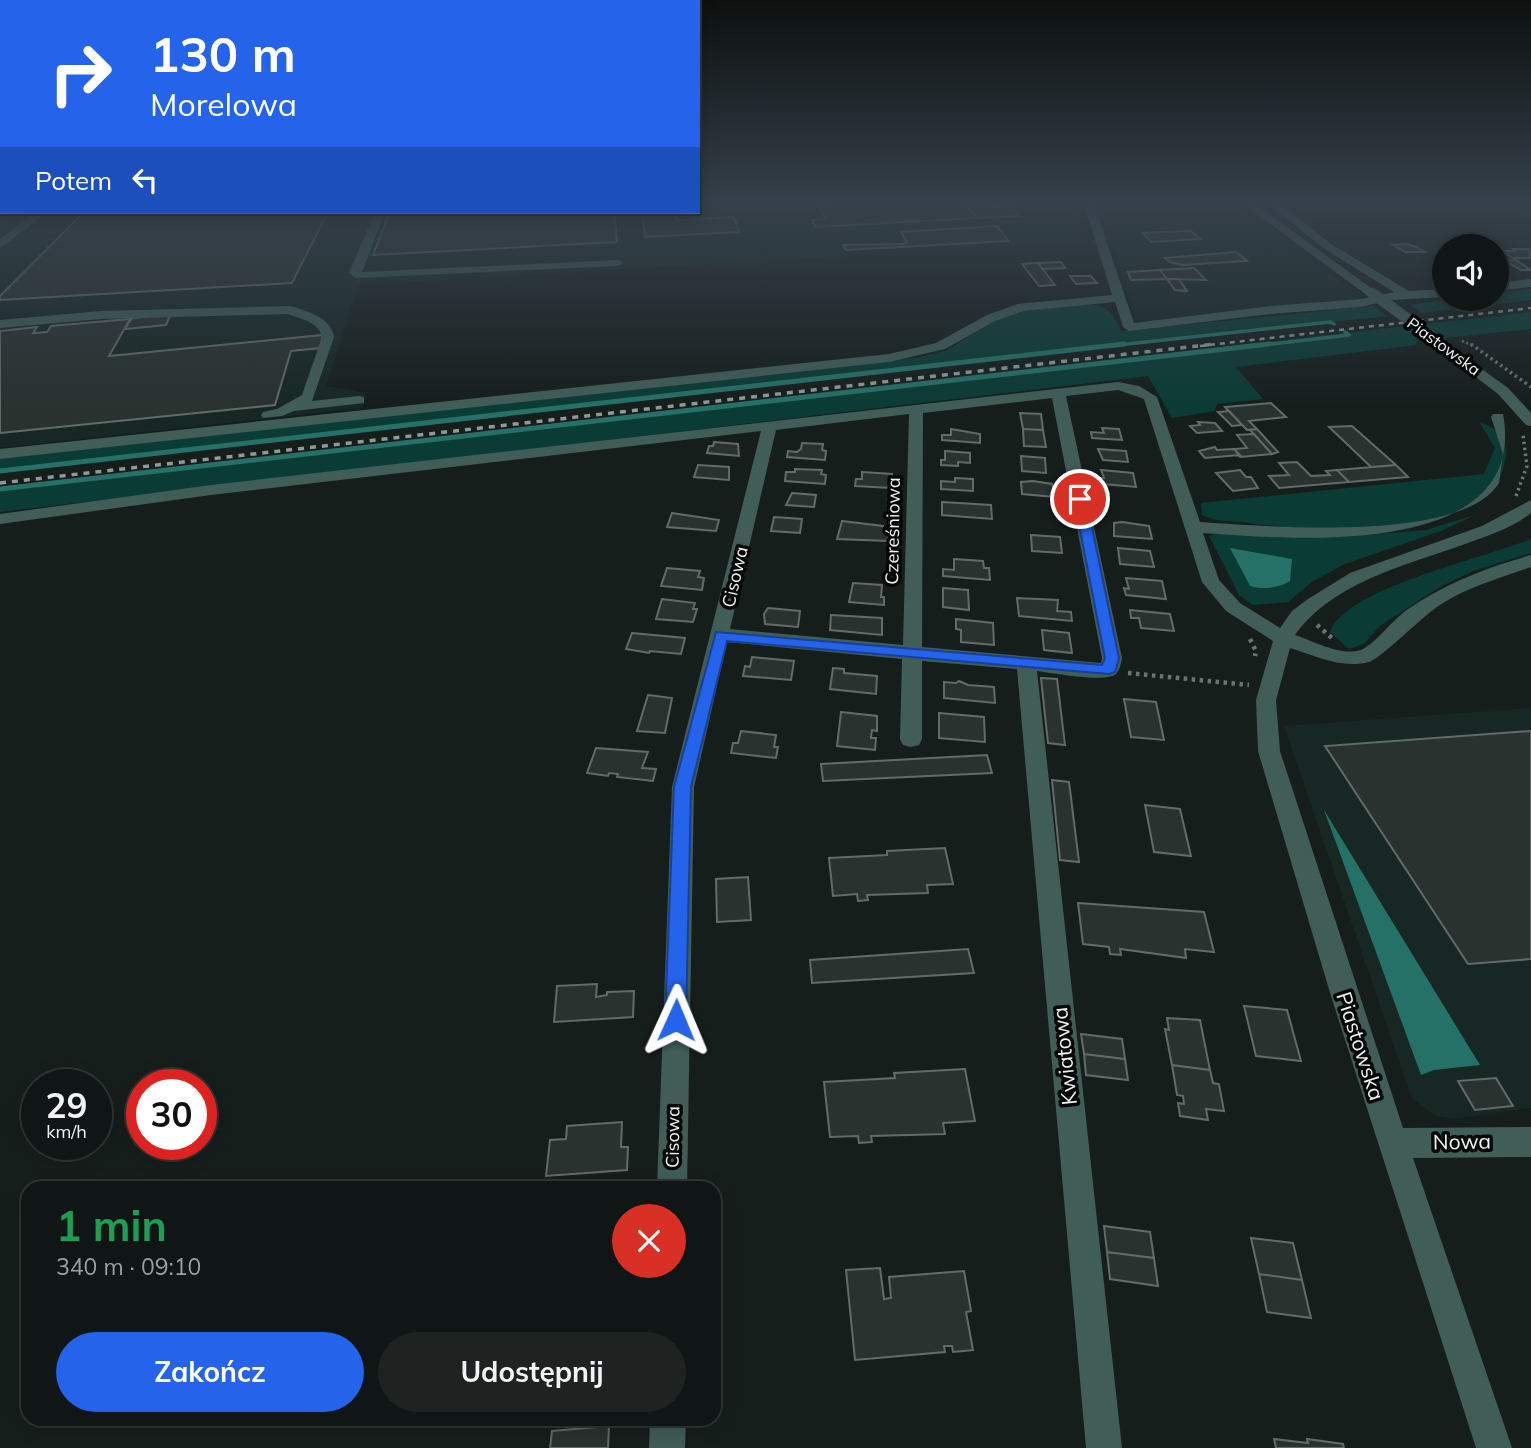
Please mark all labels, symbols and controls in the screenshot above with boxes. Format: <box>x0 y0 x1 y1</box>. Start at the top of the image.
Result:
text: 130 m <box>150 23 296 84</box>
icon: right <box>35 28 126 119</box>
text: Morelowa <box>150 84 297 124</box>
icon: left <box>126 161 164 199</box>
text: Potem <box>35 164 112 197</box>
map controls <box>1432 234 1509 311</box>
button: sound <box>1432 234 1509 311</box>
street label: Piastowska <box>1403 313 1485 379</box>
pin <box>1050 469 1110 529</box>
street label: Czereśniowa <box>880 477 905 585</box>
icon: arrive <box>1061 480 1099 518</box>
street label: Cisowa <box>716 544 753 610</box>
position arrow <box>639 983 713 1057</box>
street label: Piastowska <box>1331 988 1391 1103</box>
street label: Kwiatowa <box>1046 1006 1082 1106</box>
speed limit sign: 30 <box>126 1069 217 1160</box>
text: 29 <box>45 1083 88 1127</box>
street label: Cisowa <box>660 1106 685 1168</box>
text: km/h <box>46 1120 87 1143</box>
street label: Nowa <box>1433 1127 1491 1155</box>
text: 1 min <box>56 1199 167 1252</box>
button: close <box>612 1204 686 1278</box>
text: 340 m · 09:10 <box>56 1252 201 1281</box>
button: Zakończ <box>56 1332 364 1412</box>
button: Udostępnij <box>378 1332 686 1412</box>

